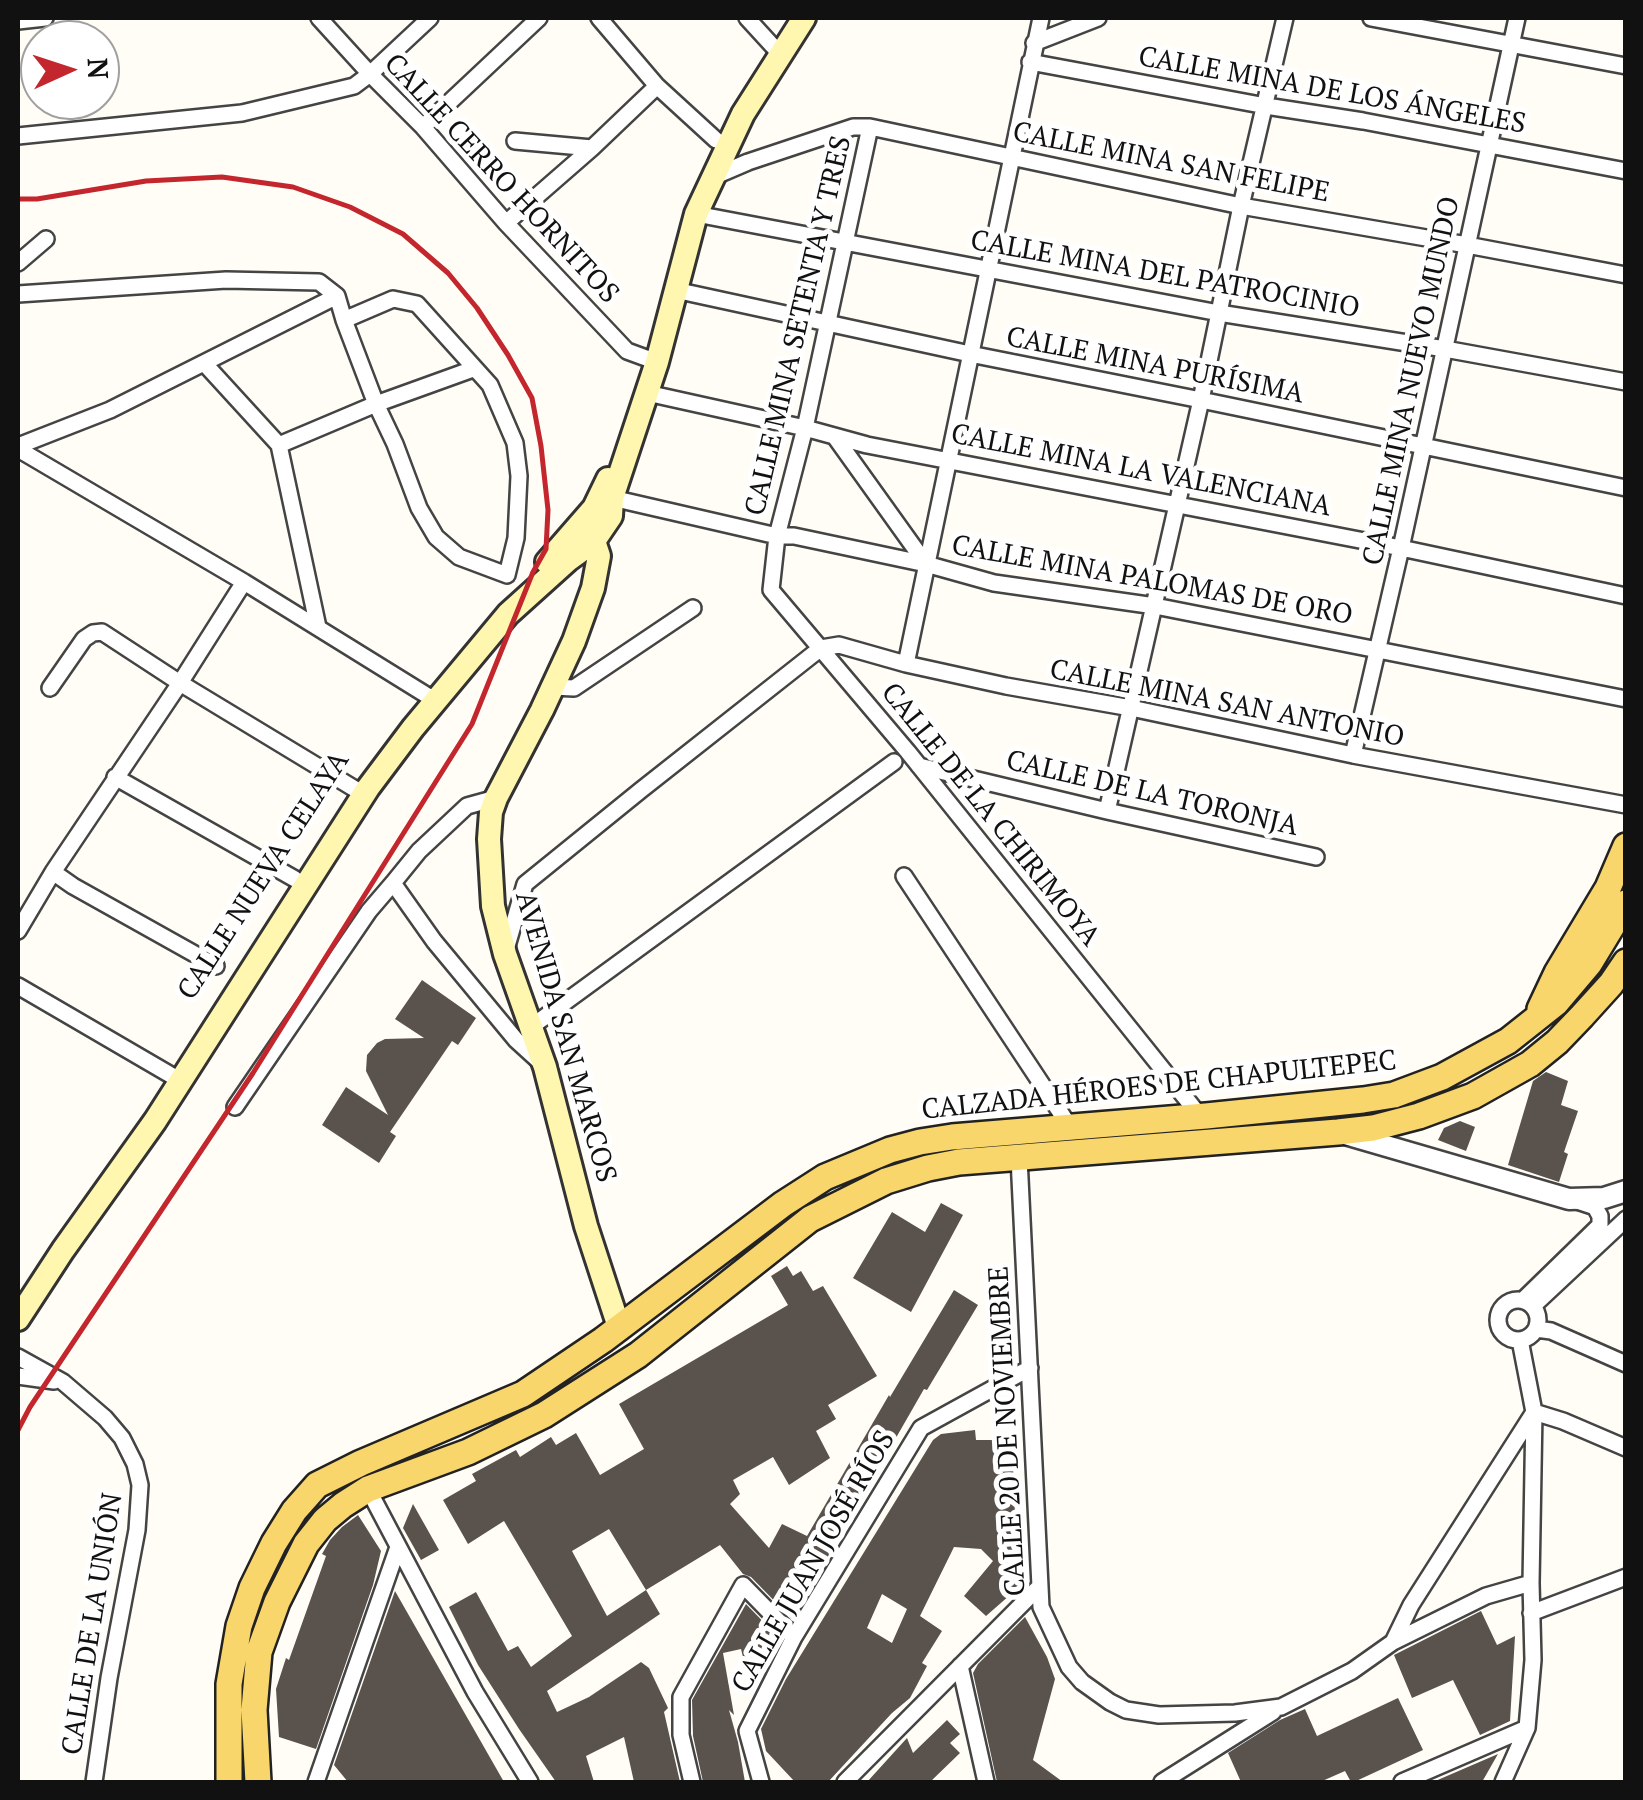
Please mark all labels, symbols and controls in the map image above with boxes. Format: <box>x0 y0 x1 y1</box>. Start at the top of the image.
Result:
north arrow <box>20 20 120 120</box>
street label: CALLE MINA DE LOS ÁNGELES <box>1136 40 1528 142</box>
street label: CALLE CERRO HORNITOS <box>377 47 625 311</box>
text: N <box>79 57 117 80</box>
street label: CALLE MINA SAN FELIPE <box>1010 116 1332 210</box>
street label: CALLE MINA SETENTA Y TRES <box>739 133 859 519</box>
street label: CALLE MINA NUEVO MUNDO <box>1356 194 1468 568</box>
street label: CALLE MINA DEL PATROCINIO <box>968 224 1362 326</box>
street label: CALLE MINA PURÍSIMA <box>1003 321 1307 411</box>
street label: CALLE MINA LA VALENCIANA <box>948 418 1334 524</box>
street label: CALLE MINA PALOMAS DE ORO <box>949 529 1355 633</box>
street label: CALLE MINA SAN ANTONIO <box>1047 653 1407 755</box>
street label: CALLE DE LA CHIRIMOYA <box>873 677 1107 953</box>
street label: CALLE DE LA TORONJA <box>1003 744 1301 844</box>
street label: CALLE NUEVA CELAYA <box>171 746 357 1006</box>
street label: AVENIDA SAN MARCOS <box>507 888 623 1186</box>
street label: CALZADA HÉROES DE CHAPULTEPEC <box>920 1044 1398 1128</box>
street label: CALLE 20 DE NOVIEMBRE <box>983 1265 1033 1597</box>
street label: CALLE JUAN JOSÉ RÍOS <box>725 1425 903 1699</box>
street label: CALLE DE LA UNIÓN <box>56 1491 130 1757</box>

